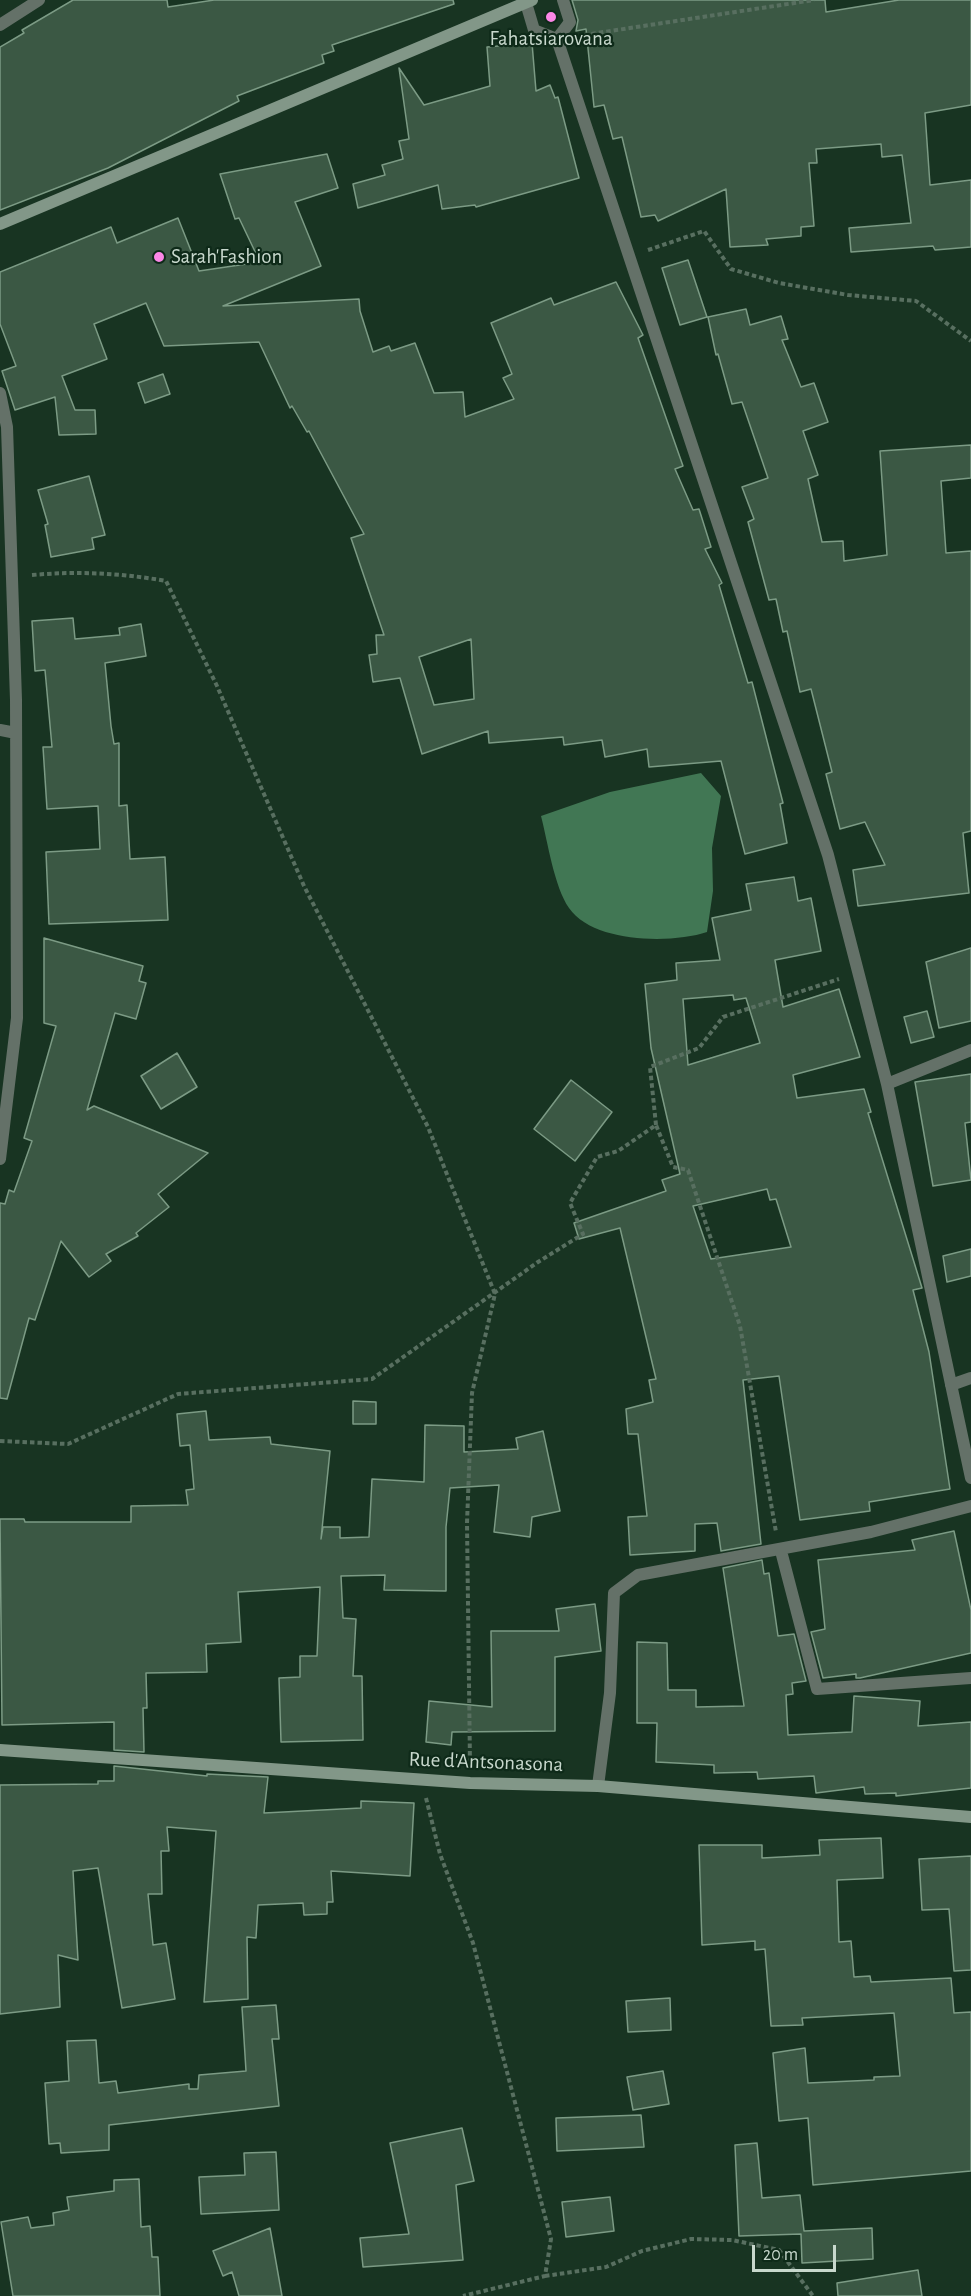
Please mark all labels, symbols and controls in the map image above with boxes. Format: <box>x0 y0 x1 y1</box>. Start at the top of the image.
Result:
marker: Fahatsiarovana <box>544 10 558 24</box>
place label: Fahatsiarovana <box>489 26 613 52</box>
place label: Sarah'Fashion <box>171 244 282 270</box>
marker: Sarah'Fashion <box>152 250 166 264</box>
street label: Rue d'Antsonasona <box>408 1747 564 1777</box>
scale bar <box>755 2233 839 2271</box>
text: 20 m <box>763 2246 798 2264</box>

